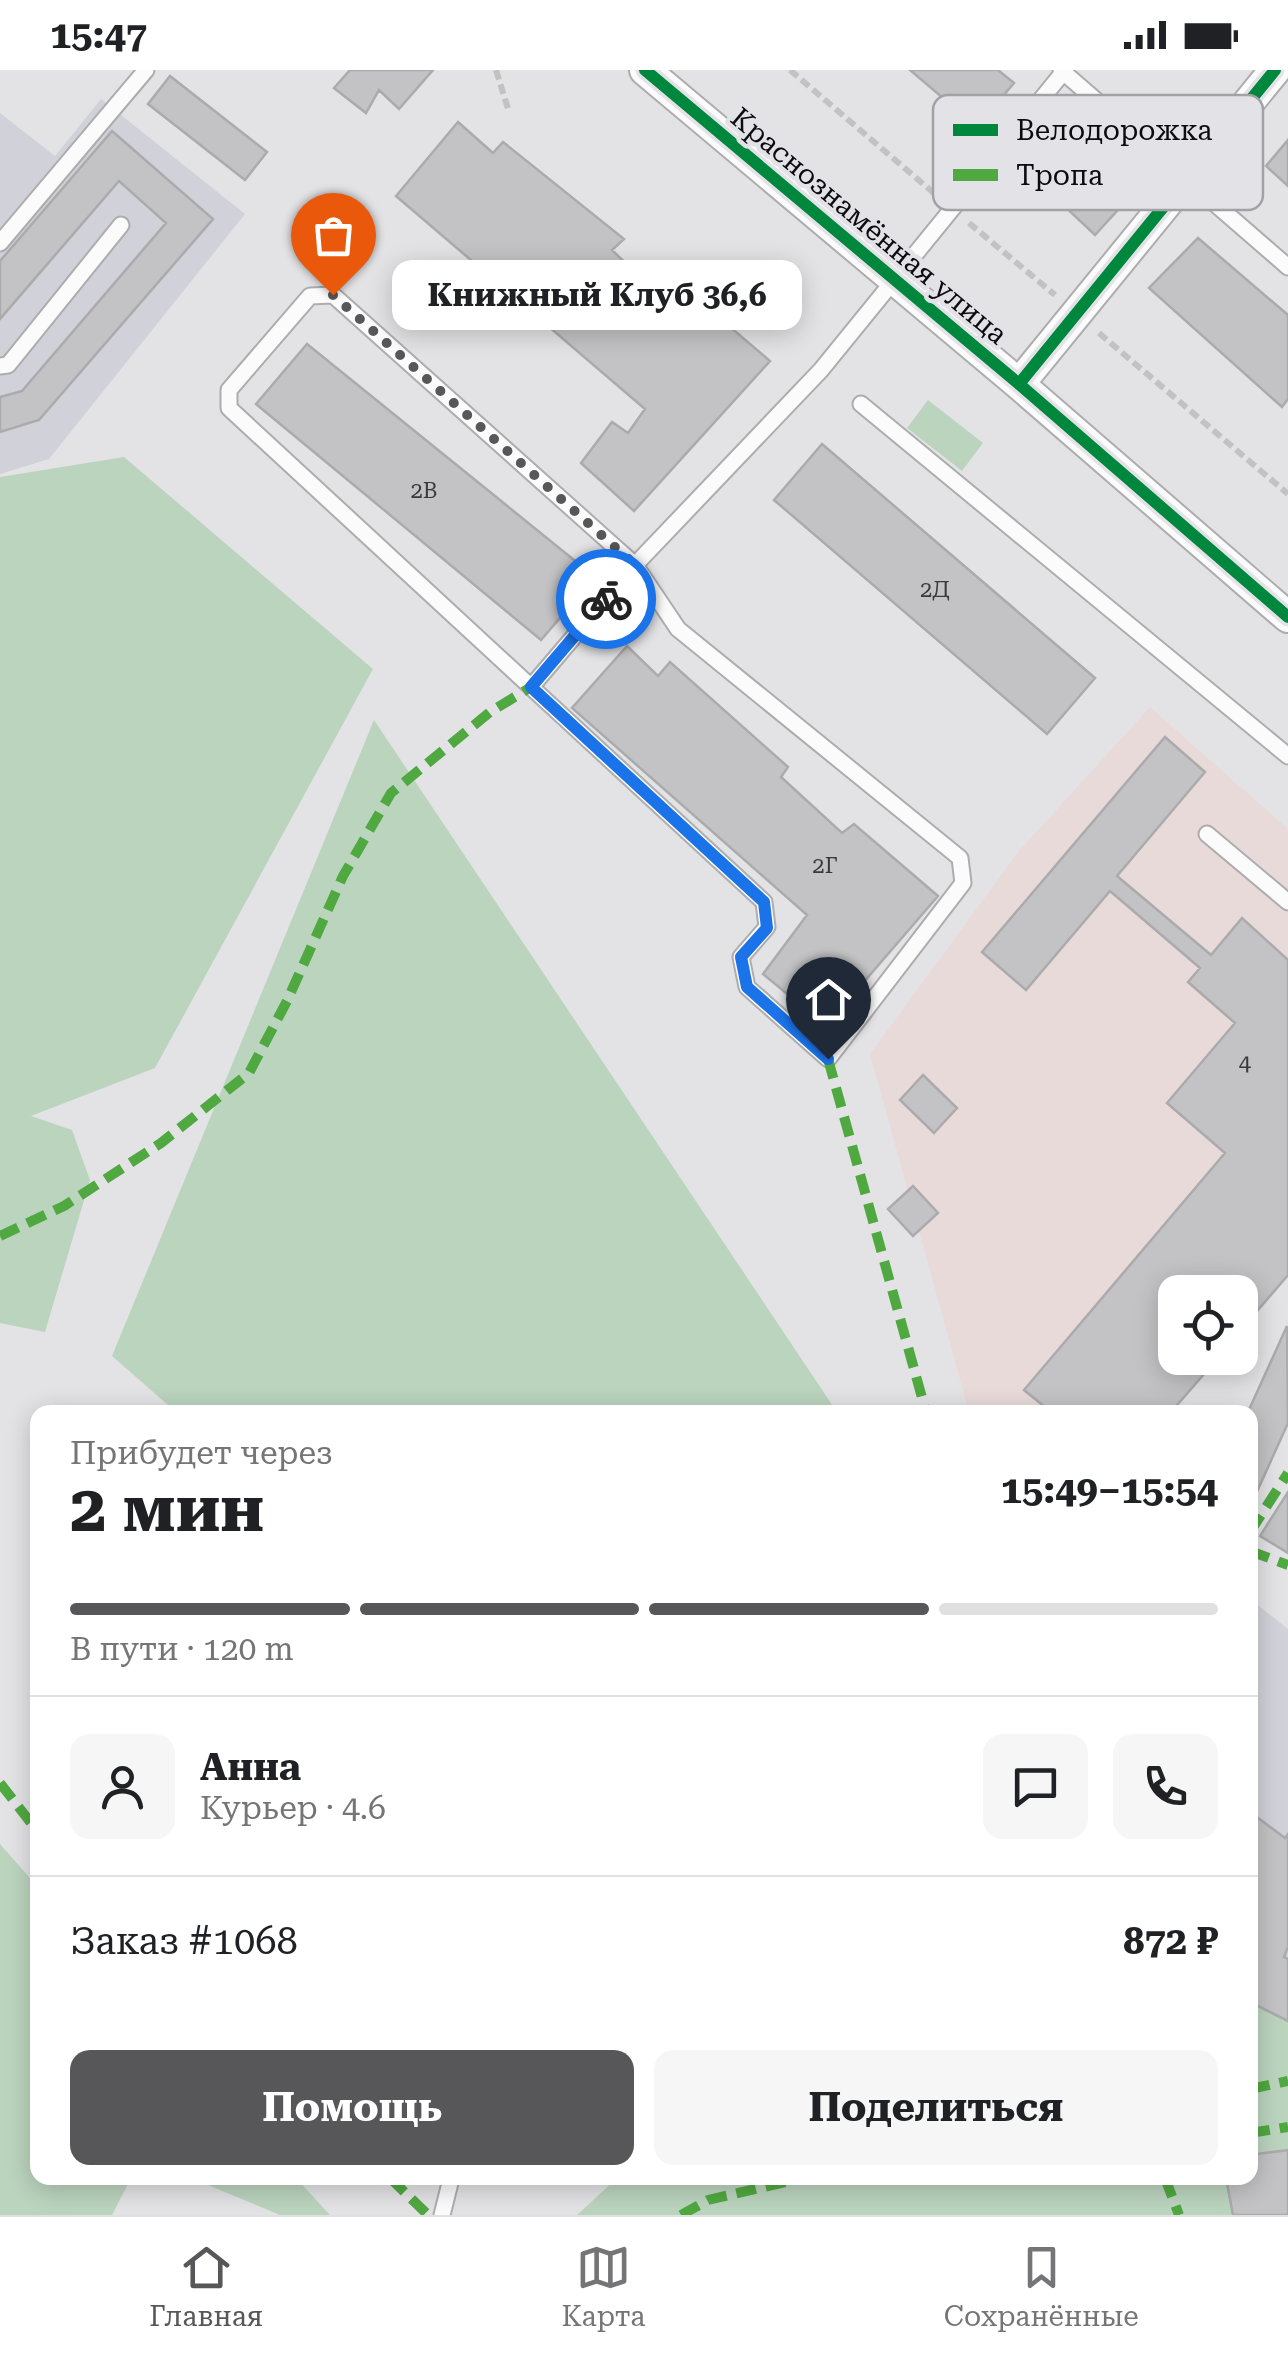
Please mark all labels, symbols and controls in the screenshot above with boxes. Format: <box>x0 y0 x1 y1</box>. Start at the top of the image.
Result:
text: 15:47 <box>50 13 147 57</box>
legend <box>933 95 1263 210</box>
street label: Краснознамённая улица <box>724 101 1014 351</box>
text: Велодорожка <box>1016 114 1212 147</box>
text: Тропа <box>1016 159 1103 192</box>
pin <box>291 193 376 296</box>
icon: bag <box>306 208 361 263</box>
callout: Книжный Клуб 36,6 <box>393 260 803 330</box>
text: Книжный Клуб 36,6 <box>427 276 767 314</box>
house number: 2В <box>410 478 438 503</box>
courier <box>556 549 656 649</box>
icon: bike <box>579 572 634 627</box>
house number: 2Д <box>920 577 950 602</box>
house number: 2Г <box>812 853 838 878</box>
pin <box>786 957 871 1060</box>
icon: home <box>801 972 856 1027</box>
house number: 4 <box>1239 1051 1252 1076</box>
map controls <box>1158 1275 1258 1375</box>
button: locate <box>1158 1275 1258 1375</box>
text: Прибудет через <box>70 1434 333 1472</box>
text: 15:49–15:54 <box>1001 1468 1218 1512</box>
text: 2 мин <box>70 1471 264 1547</box>
text: В пути · 120 m <box>70 1630 294 1668</box>
button: person <box>70 1734 175 1839</box>
button: chat <box>983 1734 1088 1839</box>
button: phone <box>1113 1734 1218 1839</box>
text: Анна <box>200 1745 301 1789</box>
text: Курьер · 4.6 <box>200 1789 386 1827</box>
text: Заказ #1068 <box>70 1919 298 1963</box>
text: 872 ₽ <box>1123 1919 1218 1963</box>
button: Помощь <box>70 2050 634 2165</box>
button: Поделиться <box>654 2050 1218 2165</box>
tab: Главная <box>149 2240 263 2333</box>
tab: Карта <box>562 2240 645 2333</box>
tab: Сохранённые <box>944 2240 1139 2333</box>

